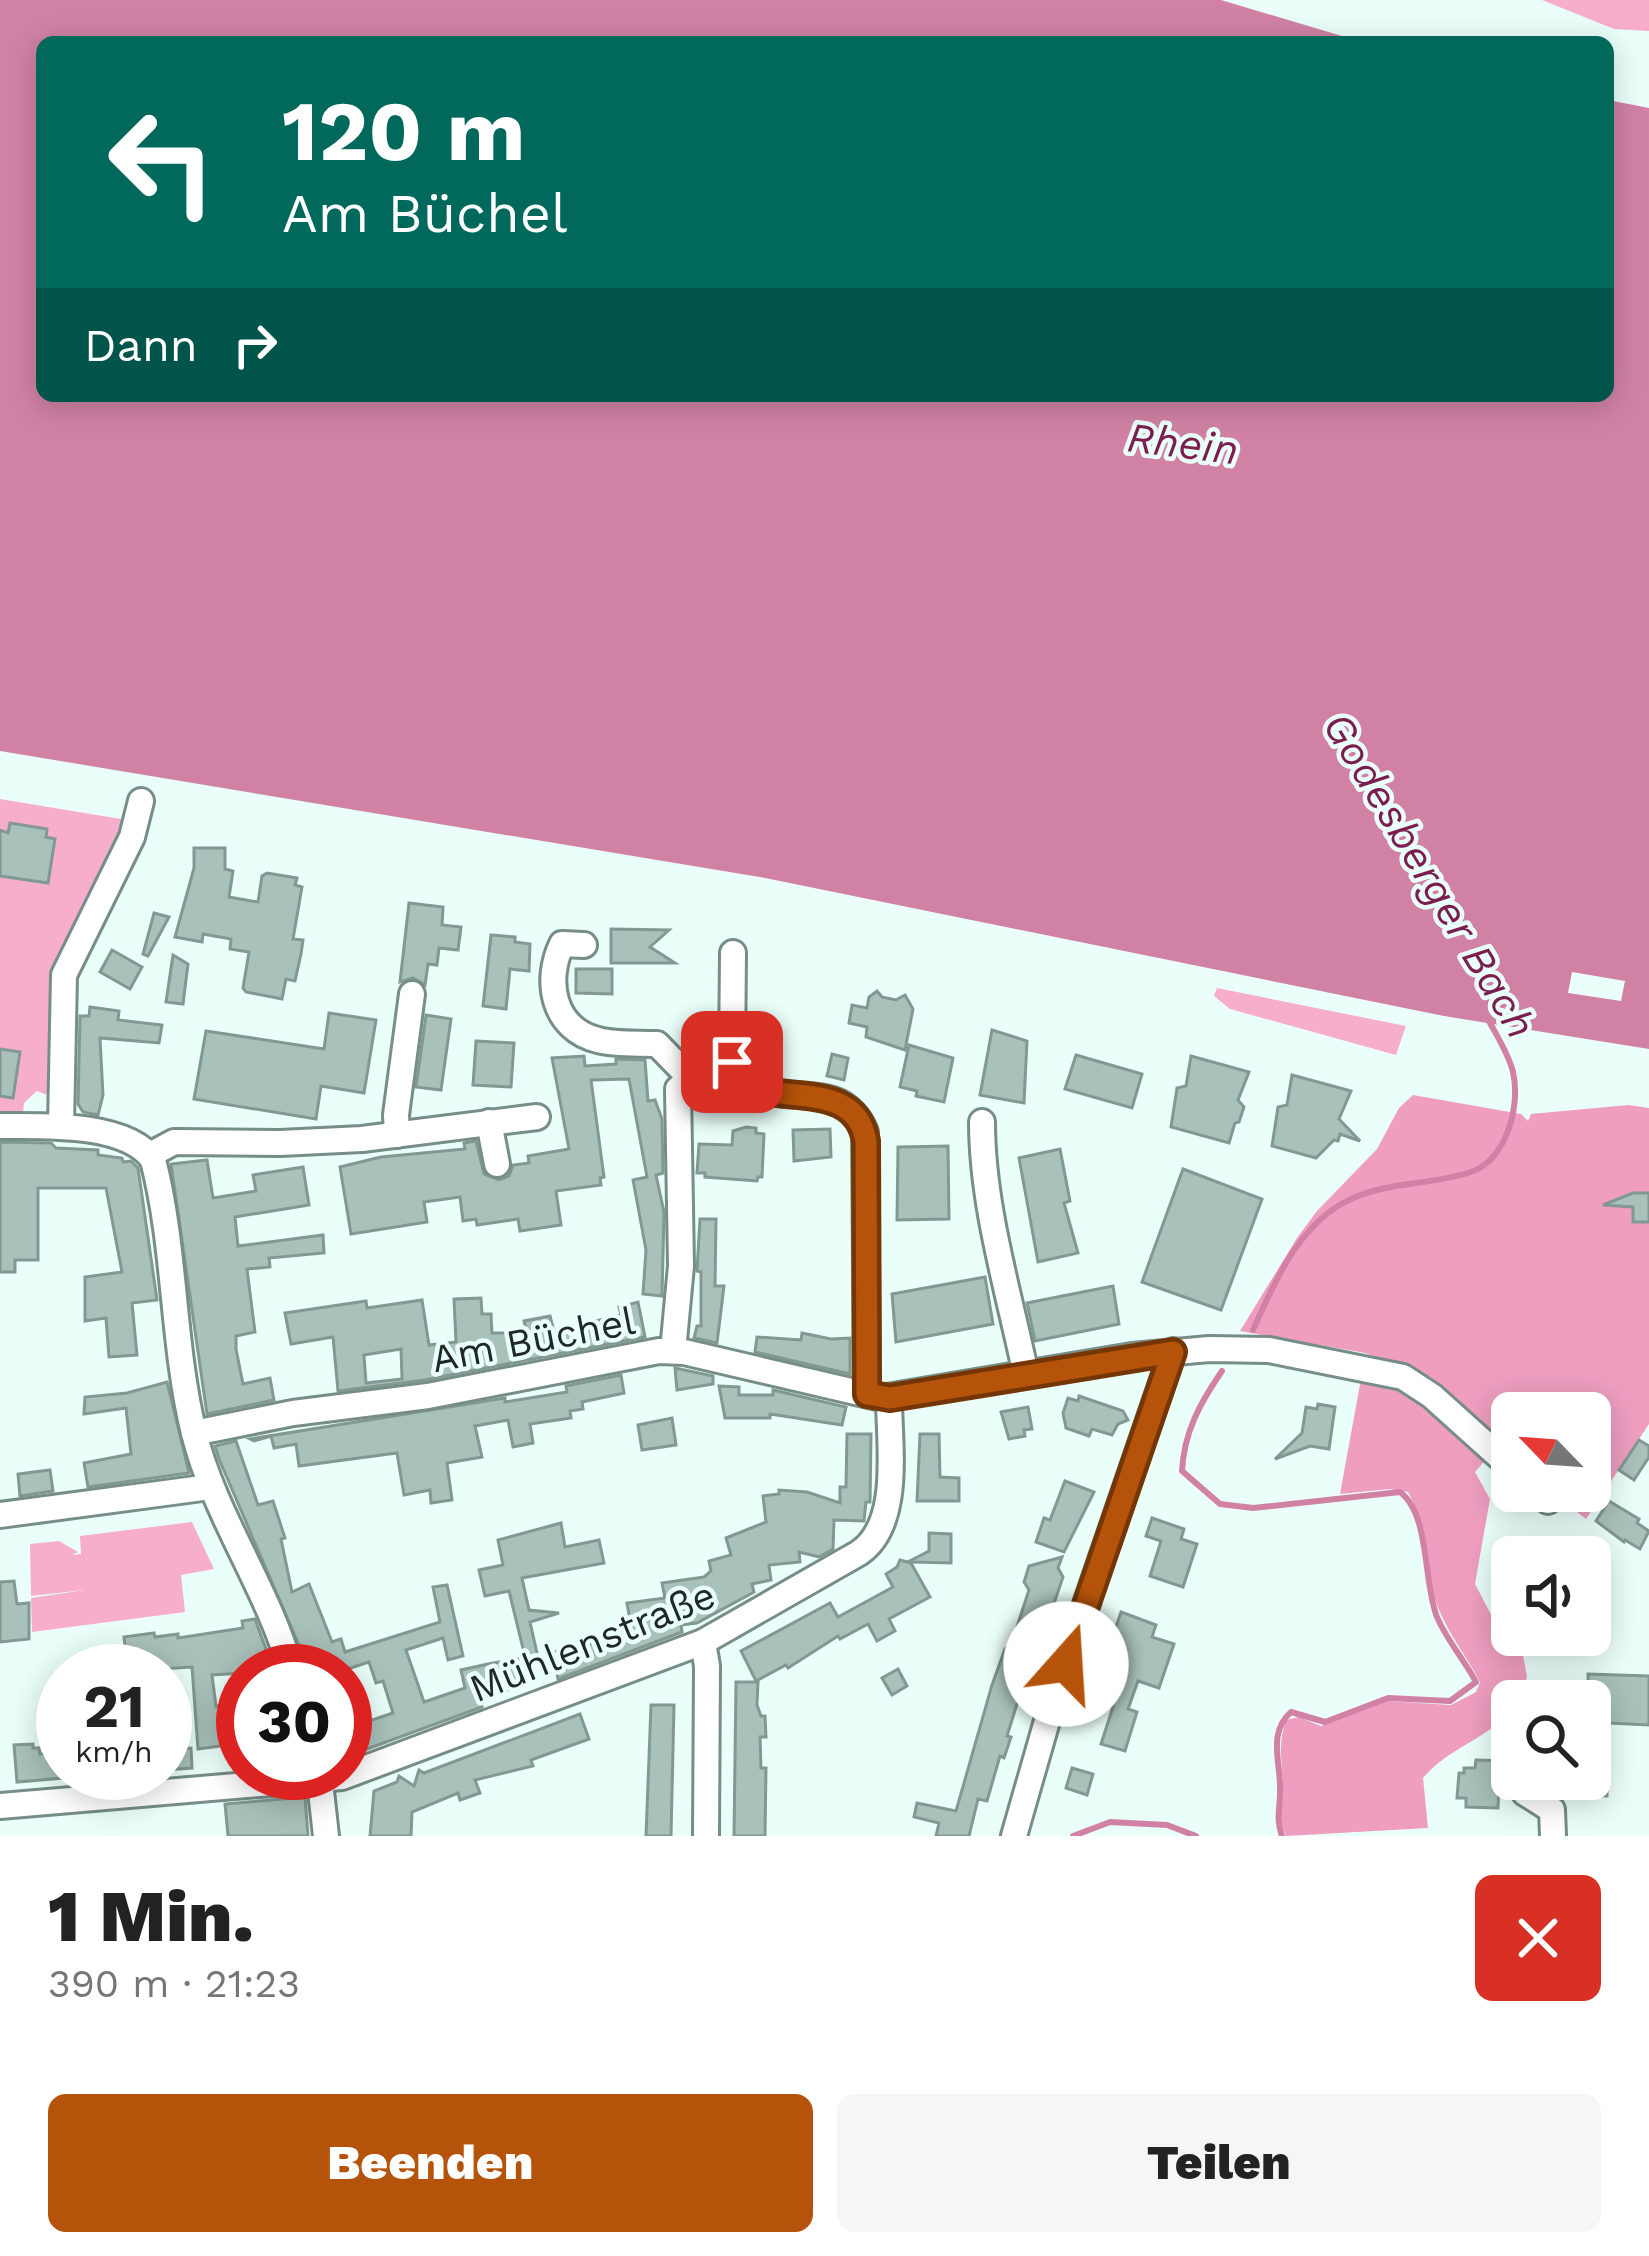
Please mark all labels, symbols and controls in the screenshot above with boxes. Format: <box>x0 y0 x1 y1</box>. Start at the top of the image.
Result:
text: 120 m <box>282 82 525 180</box>
icon: left <box>84 84 240 240</box>
text: Am Büchel <box>282 182 567 245</box>
icon: right <box>222 312 288 378</box>
text: Dann <box>84 319 198 372</box>
water label: Rhein <box>1125 412 1241 475</box>
water label: Godesberger Bach <box>1313 704 1546 1047</box>
pin <box>681 1011 783 1113</box>
icon: arrive <box>699 1029 765 1095</box>
street label: Am Büchel <box>428 1298 639 1381</box>
north arrow <box>1491 1392 1611 1512</box>
map controls <box>1491 1392 1611 1800</box>
button: sound <box>1491 1536 1611 1656</box>
street label: Mühlenstraße <box>463 1572 721 1711</box>
position arrow <box>1003 1601 1129 1727</box>
speed limit sign: 30 <box>216 1644 372 1800</box>
text: 21 <box>83 1671 145 1742</box>
button: search <box>1491 1680 1611 1800</box>
text: km/h <box>75 1734 153 1769</box>
text: 1 Min. <box>48 1874 254 1958</box>
button: close <box>1475 1875 1601 2001</box>
text: 390 m · 21:23 <box>48 1961 300 2006</box>
button: Beenden <box>48 2094 813 2232</box>
button: Teilen <box>837 2094 1601 2232</box>

